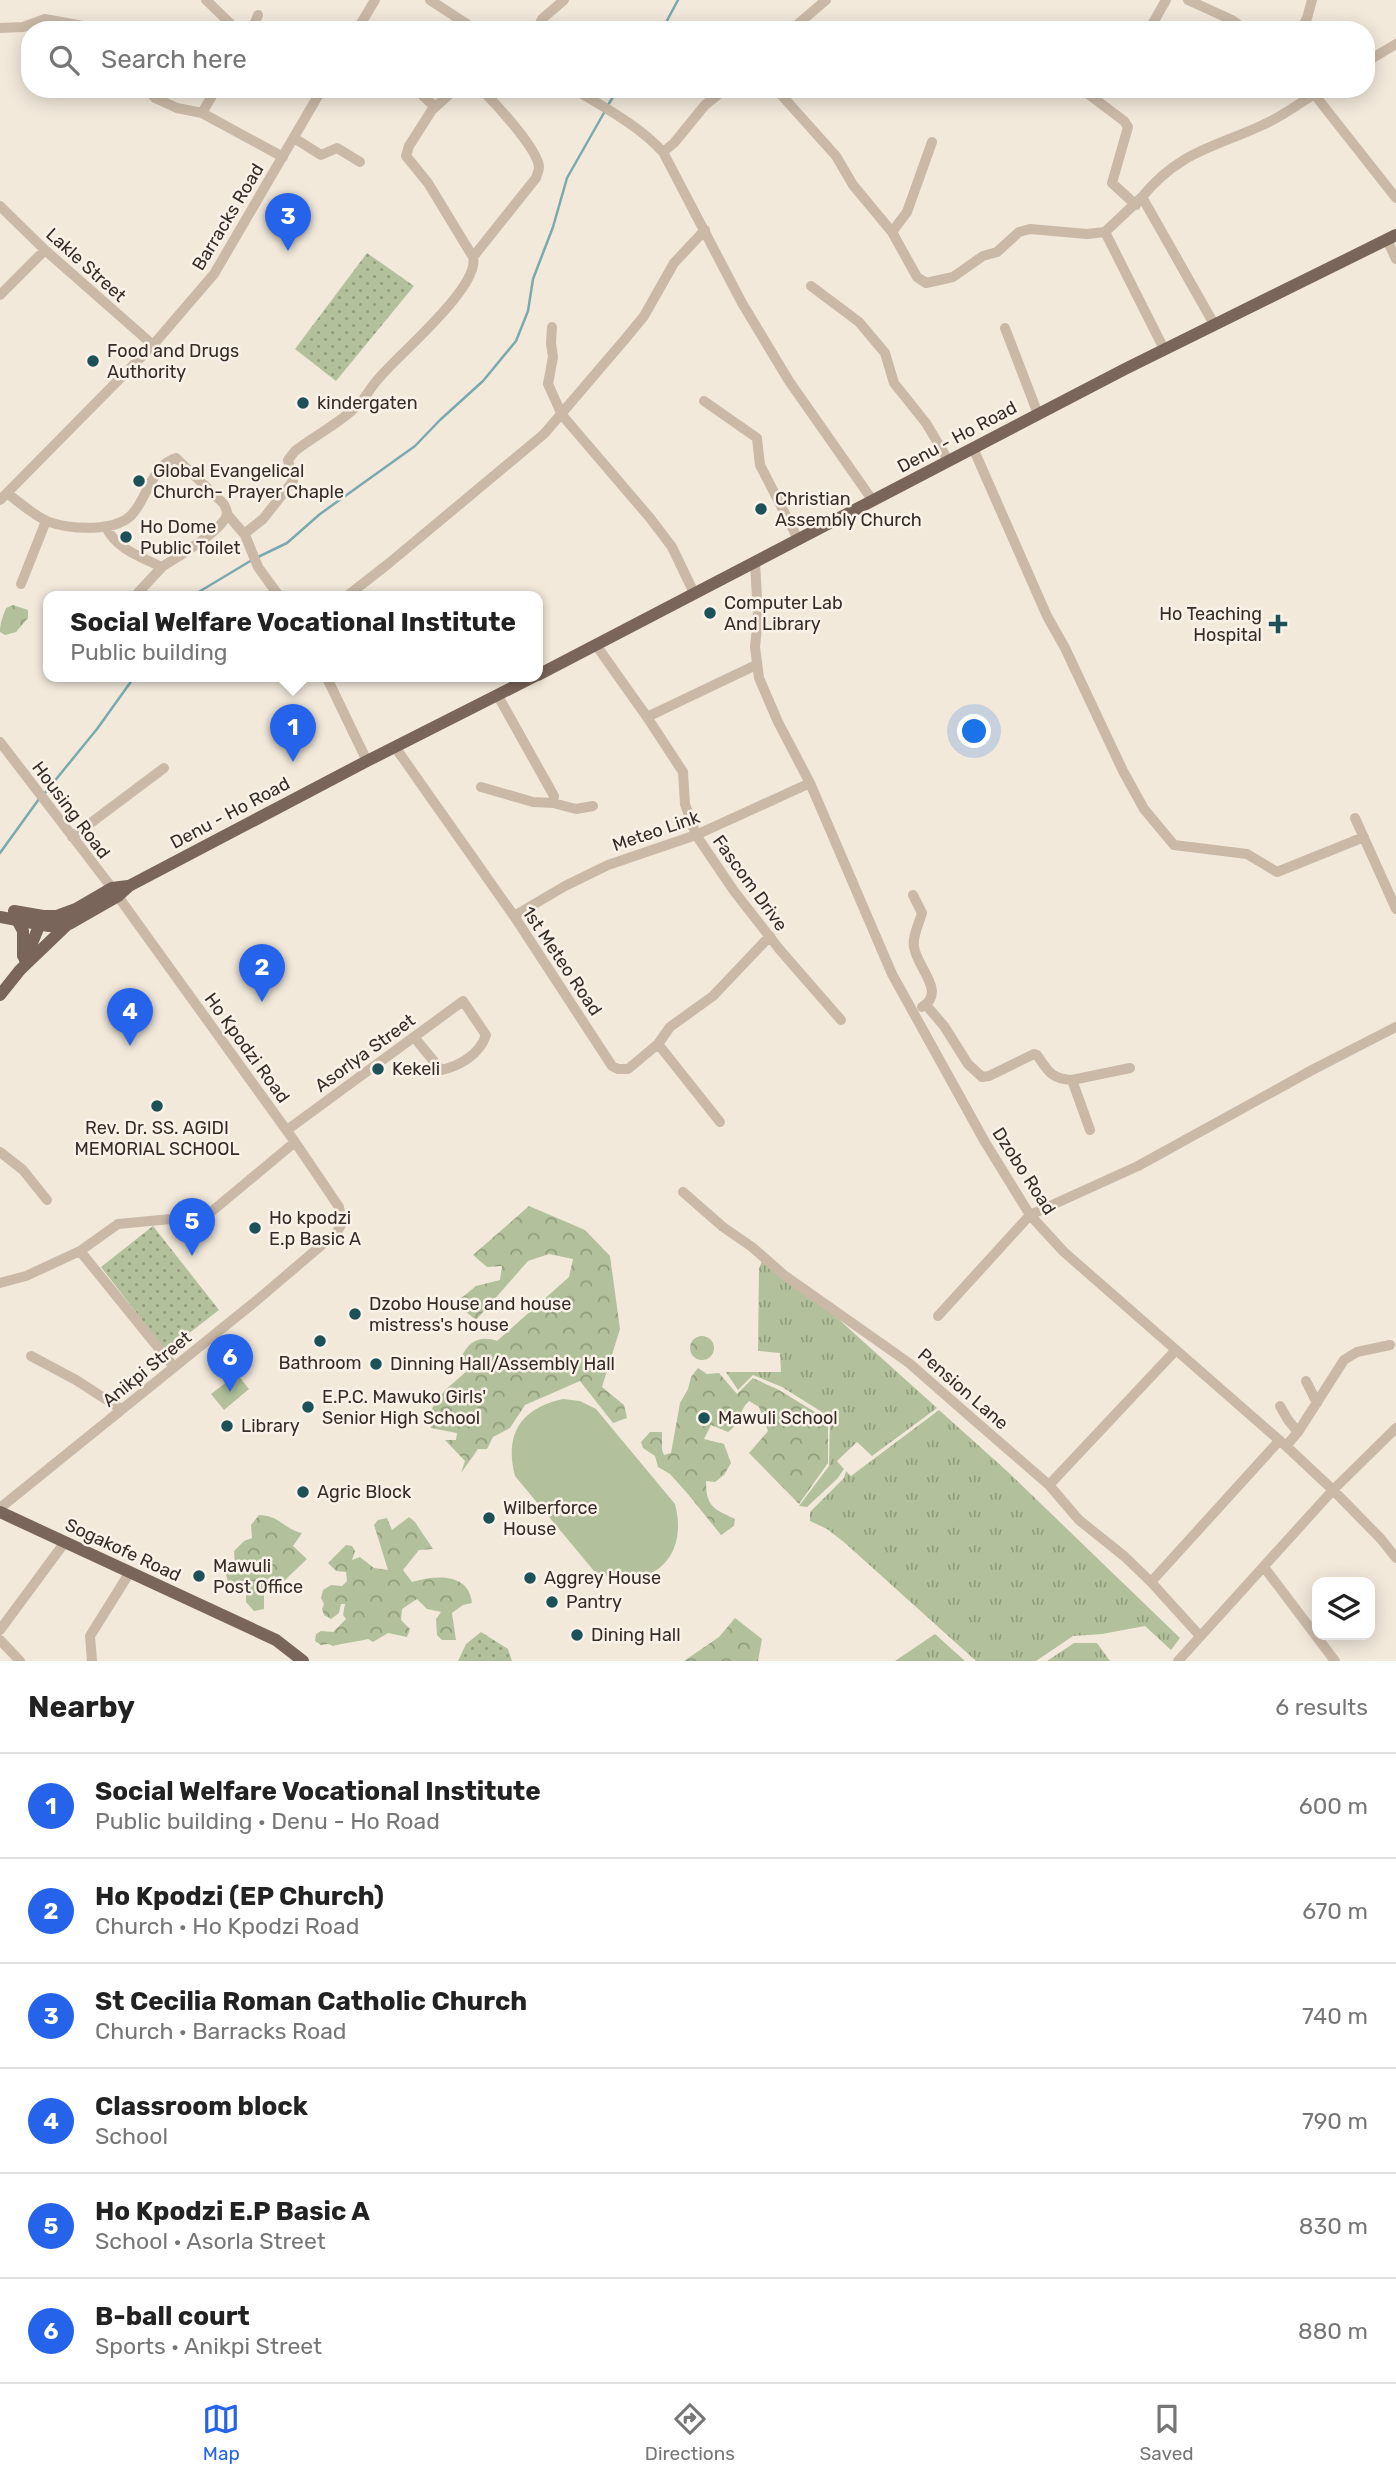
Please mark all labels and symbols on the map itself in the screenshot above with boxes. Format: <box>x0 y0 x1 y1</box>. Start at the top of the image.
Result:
street label: Barracks Road <box>187 160 269 274</box>
pin: 3 <box>265 193 311 251</box>
street label: Lakle Street <box>41 223 131 307</box>
place label: Food and Drugs Authority <box>107 340 239 383</box>
marker: Food and Drugs Authority <box>85 353 101 369</box>
place label: kindergaten <box>317 392 418 414</box>
marker: kindergaten <box>295 395 311 411</box>
street label: Denu - Ho Road <box>894 396 1020 478</box>
place label: Global Evangelical Church- Prayer Chaple <box>153 460 344 503</box>
marker: Global Evangelical Church- Prayer Chaple <box>131 473 147 489</box>
place label: Christian Assembly Church <box>775 488 922 531</box>
marker: Christian Assembly Church <box>753 501 769 517</box>
place label: Ho Dome Public Toilet <box>140 516 241 559</box>
marker: Ho Dome Public Toilet <box>118 529 134 545</box>
place label: Computer Lab And Library <box>724 592 843 635</box>
place label: Ho Teaching Hospital <box>1159 603 1262 646</box>
marker: Computer Lab And Library <box>702 605 718 621</box>
marker: Ho Teaching Hospital <box>1268 614 1288 634</box>
pin: 1 <box>270 704 316 762</box>
your location <box>957 714 991 748</box>
street label: Housing Road <box>27 757 115 863</box>
street label: Denu - Ho Road <box>167 772 293 854</box>
street label: Meteo Link <box>609 806 703 856</box>
street label: Fascom Drive <box>708 831 792 935</box>
street label: 1st Meteo Road <box>517 902 607 1020</box>
pin: 2 <box>239 944 285 1002</box>
pin: 4 <box>107 988 153 1046</box>
street label: Ho Kpodzi Road <box>200 989 294 1107</box>
street label: Asorlya Street <box>310 1009 420 1097</box>
place label: Kekeli <box>392 1058 440 1080</box>
marker: Kekeli <box>370 1061 386 1077</box>
marker: Rev. Dr. SS. AGIDI MEMORIAL SCHOOL <box>149 1098 165 1114</box>
place label: Rev. Dr. SS. AGIDI MEMORIAL SCHOOL <box>74 1117 240 1160</box>
street label: Dzobo Road <box>988 1123 1060 1219</box>
pin: 5 <box>169 1198 215 1256</box>
place label: Ho kpodzi E.p Basic A <box>269 1207 361 1250</box>
marker: Ho kpodzi E.p Basic A <box>247 1220 263 1236</box>
place label: Dzobo House and house mistress's house <box>369 1293 571 1336</box>
marker: Dzobo House and house mistress's house <box>347 1306 363 1322</box>
street label: Anikpi Street <box>98 1326 196 1412</box>
marker: Bathroom <box>312 1333 328 1349</box>
pin: 6 <box>207 1334 253 1392</box>
street label: Pension Lane <box>913 1344 1013 1434</box>
place label: Bathroom <box>278 1352 362 1374</box>
place label: Dinning Hall/Assembly Hall <box>390 1353 615 1375</box>
marker: Dinning Hall/Assembly Hall <box>368 1356 384 1372</box>
place label: E.P.C. Mawuko Girls' Senior High School <box>322 1386 486 1429</box>
marker: E.P.C. Mawuko Girls' Senior High School <box>300 1399 316 1415</box>
place label: Mawuli School <box>718 1407 838 1429</box>
marker: Mawuli School <box>696 1410 712 1426</box>
place label: Library <box>241 1415 300 1437</box>
marker: Library <box>219 1418 235 1434</box>
place label: Agric Block <box>317 1481 412 1503</box>
marker: Agric Block <box>295 1484 311 1500</box>
place label: Wilberforce House <box>503 1497 598 1540</box>
marker: Wilberforce House <box>481 1510 497 1526</box>
street label: Sogakofe Road <box>62 1514 184 1586</box>
place label: Mawuli Post Office <box>213 1555 303 1598</box>
place label: Aggrey House <box>544 1567 661 1589</box>
marker: Mawuli Post Office <box>191 1568 207 1584</box>
marker: Aggrey House <box>522 1570 538 1586</box>
place label: Pantry <box>566 1591 622 1613</box>
marker: Pantry <box>544 1594 560 1610</box>
place label: Dining Hall <box>591 1624 681 1646</box>
marker: Dining Hall <box>569 1627 585 1643</box>

